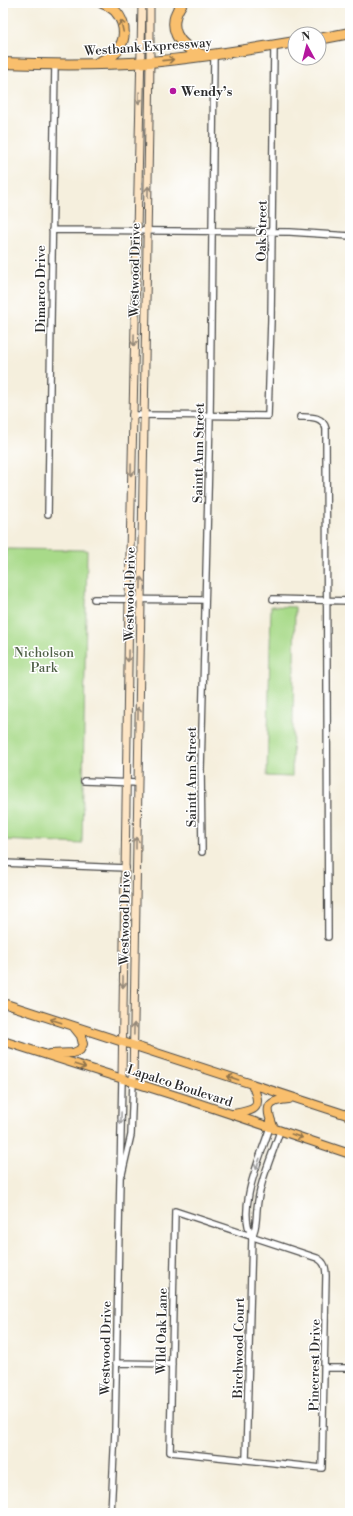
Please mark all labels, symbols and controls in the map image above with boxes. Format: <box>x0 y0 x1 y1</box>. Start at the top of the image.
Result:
one-way arrow <box>118 19 126 32</box>
north arrow <box>287 26 327 66</box>
text: N <box>301 30 311 45</box>
street label: Westbank Expressway <box>83 35 213 60</box>
one-way arrow <box>161 56 174 64</box>
place label: Wendy’s <box>180 84 233 100</box>
marker: Wendy’s <box>168 86 178 96</box>
one-way arrow <box>135 91 143 104</box>
one-way arrow <box>144 186 152 199</box>
street label: Oak Street <box>253 200 271 262</box>
street label: Westwood Drive <box>126 222 144 318</box>
street label: Dimarco Drive <box>33 245 49 333</box>
one-way arrow <box>130 333 138 346</box>
street label: Saintt Ann Street <box>190 402 208 503</box>
one-way arrow <box>127 463 135 476</box>
street label: Westwood Drive <box>121 546 139 642</box>
one-way arrow <box>137 577 145 590</box>
park label: Nicholson Park <box>14 645 74 676</box>
one-way arrow <box>124 649 132 662</box>
one-way arrow <box>134 707 142 720</box>
street label: Saintt Ann Street <box>184 726 200 827</box>
one-way arrow <box>133 837 140 850</box>
street label: Westwood Drive <box>116 870 134 966</box>
one-way arrow <box>119 975 127 988</box>
one-way arrow <box>50 1016 62 1024</box>
one-way arrow <box>130 1023 138 1036</box>
street label: Lapalco Boulevard <box>125 1061 235 1111</box>
one-way arrow <box>74 1062 86 1070</box>
one-way arrow <box>227 1074 240 1081</box>
one-way arrow <box>117 1111 125 1124</box>
one-way arrow <box>290 1133 302 1141</box>
one-way arrow <box>254 1158 261 1171</box>
street label: WIld Oak Lane <box>153 1287 171 1375</box>
street label: Birchwood Court <box>230 1297 248 1400</box>
street label: Westwood Drive <box>97 1300 115 1396</box>
street label: Pinecrest Drive <box>306 1318 324 1411</box>

